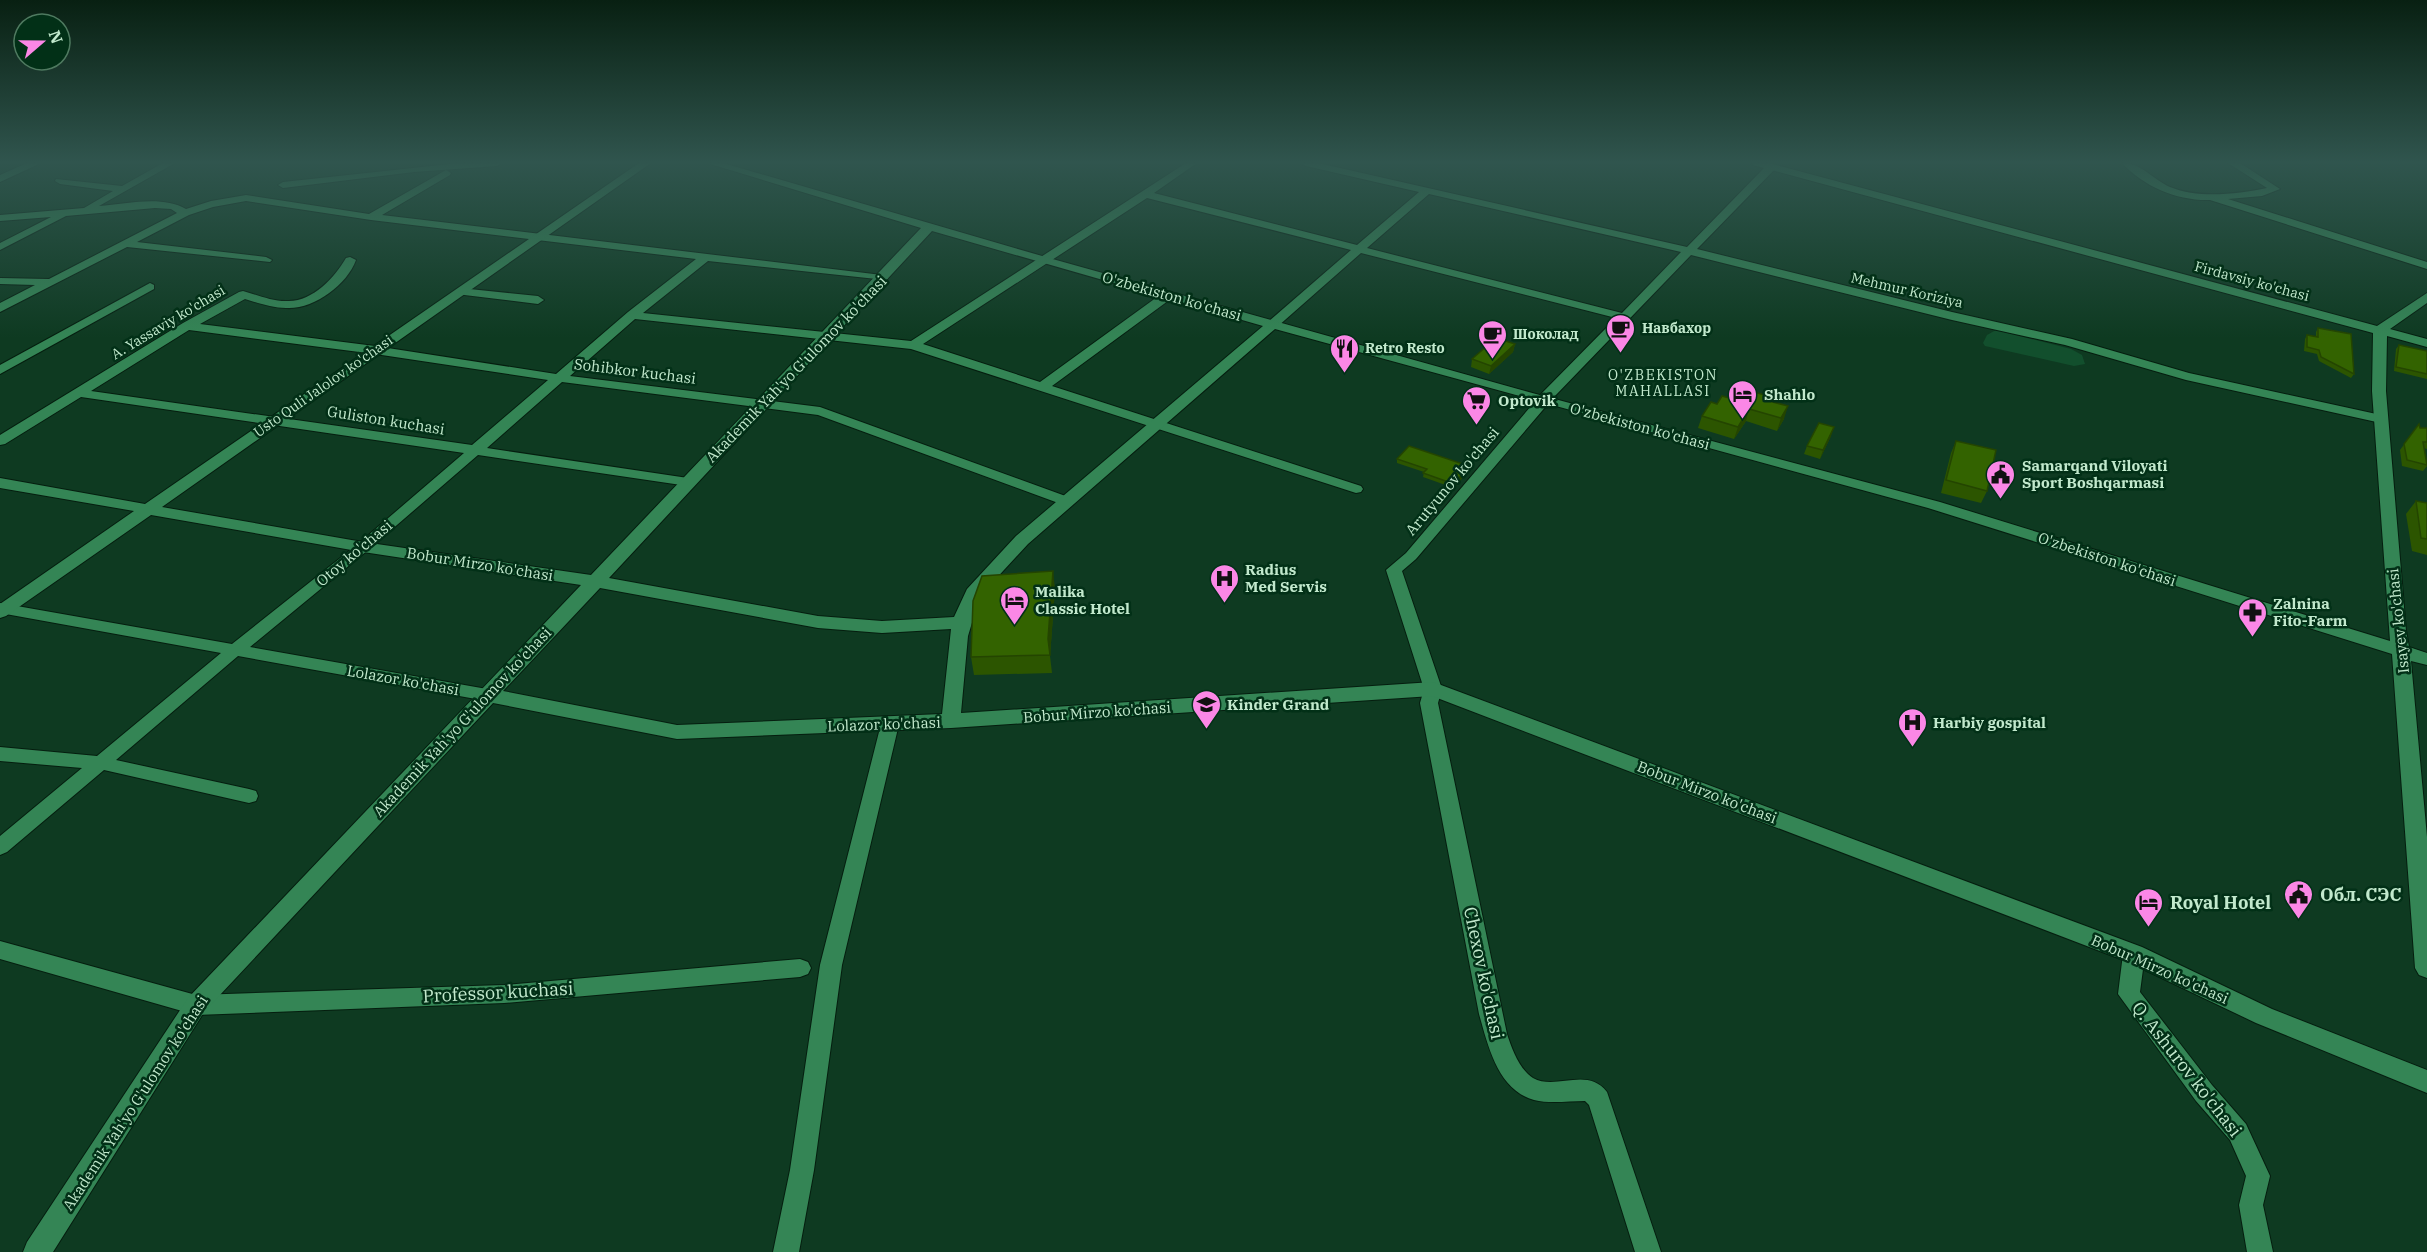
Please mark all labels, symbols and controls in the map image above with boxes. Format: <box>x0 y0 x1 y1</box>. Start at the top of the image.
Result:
north arrow <box>12 12 72 72</box>
text: N <box>45 28 68 46</box>
street label: Firdavsiy ko'chasi <box>2193 257 2311 305</box>
street label: O'zbekiston ko'chasi <box>1100 267 1244 325</box>
street label: Mehmur Koriziya <box>1849 268 1965 312</box>
street label: Akademik Yah'yo G'ulomov ko'chasi <box>701 271 891 466</box>
street label: A. Yassaviy ko'chasi <box>108 281 228 363</box>
cafe icon: Навбахор <box>1605 312 1637 354</box>
cafe icon: Шоколад <box>1476 318 1508 360</box>
place label: Навбахор <box>1642 319 1711 337</box>
place label: Шоколад <box>1513 325 1579 343</box>
street label: Usto Quli Jalolov ko'chasi <box>250 331 396 441</box>
restaurant icon: Retro Resto <box>1328 332 1360 374</box>
place label: Retro Resto <box>1365 339 1445 357</box>
street label: Sohibkor kuchasi <box>573 354 697 388</box>
district label: O'ZBEKISTON MAHALLASI <box>1608 366 1718 400</box>
hotel icon: Shahlo <box>1727 378 1759 420</box>
supermarket icon: Optovik <box>1461 384 1493 426</box>
place label: Shahlo <box>1764 385 1815 404</box>
place label: Optovik <box>1498 391 1556 410</box>
street label: O'zbekiston ko'chasi <box>1568 398 1712 454</box>
street label: Guliston kuchasi <box>326 401 446 439</box>
street label: Arutyunov ko'chasi <box>1401 423 1503 539</box>
place label: Samarqand Viloyati Sport Boshqarmasi <box>2022 456 2168 492</box>
public building icon: Samarqand Viloyati Sport Boshqarmasi <box>1985 458 2017 500</box>
street label: Otoy ko'chasi <box>312 516 396 590</box>
street label: O'zbekiston ko'chasi <box>2036 528 2179 590</box>
street label: Bobur Mirzo ko'chasi <box>405 543 555 585</box>
place label: Radius Med Servis <box>1245 560 1327 596</box>
hospital icon: Radius Med Servis <box>1208 562 1240 604</box>
street label: Isayev ko'chasi <box>2383 567 2413 674</box>
place label: Malika Classic Hotel <box>1035 582 1130 618</box>
hotel icon: Malika Classic Hotel <box>998 584 1030 626</box>
place label: Zalnina Fito-Farm <box>2273 594 2348 630</box>
pharmacy icon: Zalnina Fito-Farm <box>2236 596 2268 638</box>
street label: Akademik Yah'yo G'ulomov ko'chasi <box>369 623 555 821</box>
street label: Lolazor ko'chasi <box>345 661 461 699</box>
school or university icon: Kinder Grand <box>1190 688 1222 730</box>
place label: Kinder Grand <box>1227 695 1330 714</box>
street label: Bobur Mirzo ko'chasi <box>1022 697 1172 727</box>
hospital icon: Harbiy gospital <box>1896 706 1928 748</box>
street label: Lolazor ko'chasi <box>827 713 941 735</box>
place label: Harbiy gospital <box>1933 713 2046 732</box>
street label: Bobur Mirzo ko'chasi <box>1634 757 1780 828</box>
public building icon: Обл. СЭС <box>2283 878 2315 920</box>
place label: Обл. СЭС <box>2320 883 2402 906</box>
hotel icon: Royal Hotel <box>2133 886 2165 928</box>
place label: Royal Hotel <box>2170 891 2271 914</box>
street label: Chexov ko'chasi <box>1459 905 1509 1042</box>
street label: Bobur Mirzo ko'chasi <box>2088 930 2232 1008</box>
street label: Professor kuchasi <box>422 977 574 1007</box>
street label: Akademik Yah'yo G'ulomov ko'chasi <box>58 992 212 1214</box>
street label: Q. Ashurov ko'chasi <box>2127 997 2247 1141</box>

